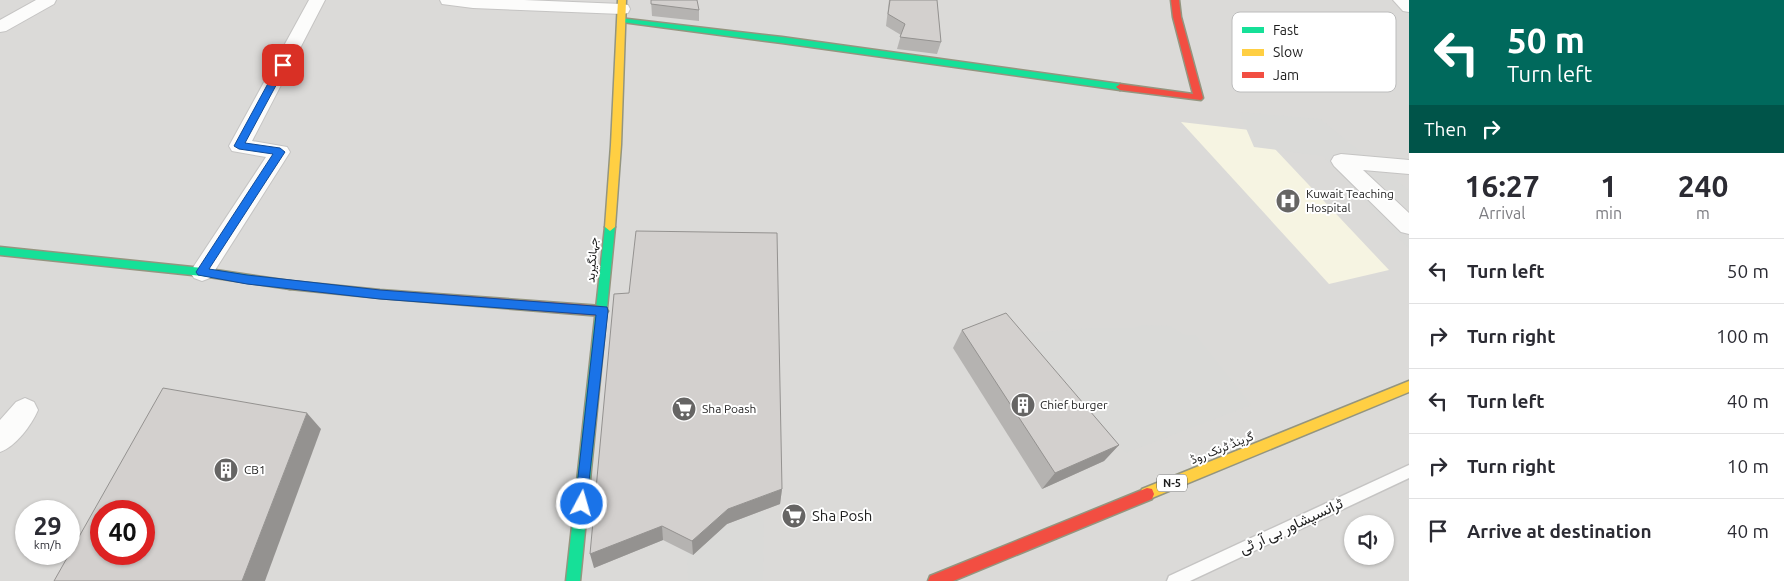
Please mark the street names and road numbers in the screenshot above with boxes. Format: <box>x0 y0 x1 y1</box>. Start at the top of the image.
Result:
street label: جہانگیربد <box>583 237 602 283</box>
street label: گرینڈ ٹرنک روڈ <box>1188 429 1256 468</box>
road number: N-5 <box>1157 474 1187 492</box>
street label: ٹرانسپشاور بی آر ٹی <box>1236 494 1347 559</box>

